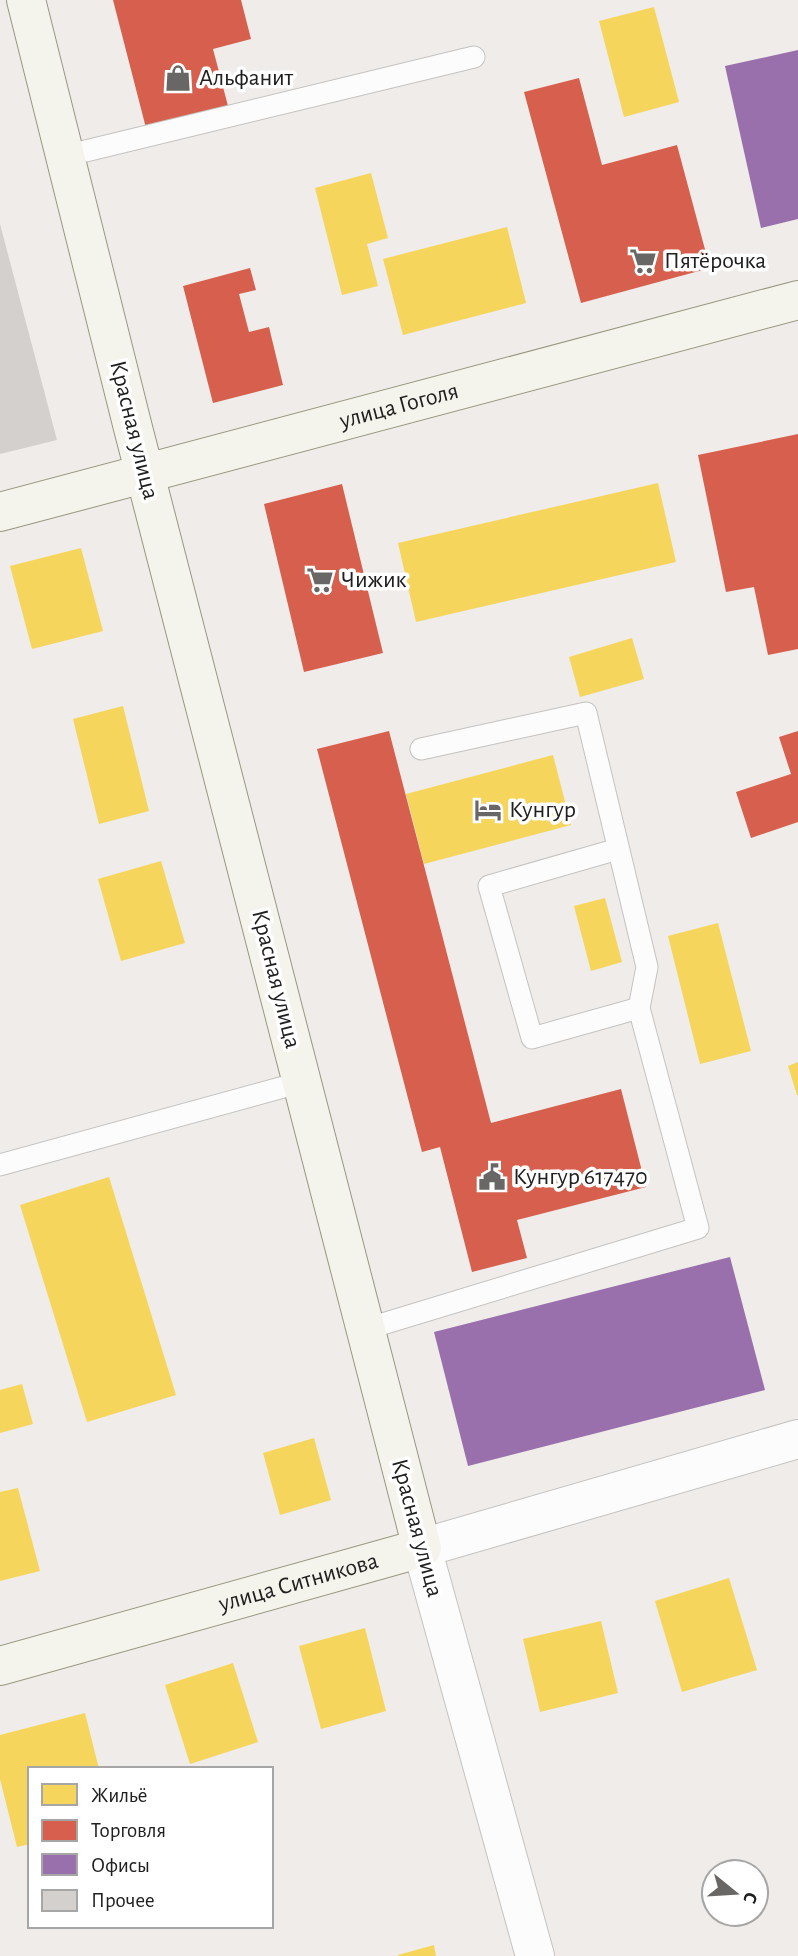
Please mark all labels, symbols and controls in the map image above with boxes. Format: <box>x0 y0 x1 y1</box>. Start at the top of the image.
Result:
shop icon: Альфанит <box>163 63 193 93</box>
place label: Альфанит <box>199 66 294 90</box>
supermarket icon: Пятёрочка <box>628 246 658 276</box>
place label: Пятёрочка <box>664 249 766 273</box>
street label: Красная улица <box>105 358 163 502</box>
street label: улица Гоголя <box>336 379 461 433</box>
supermarket icon: Чижик <box>305 565 335 595</box>
place label: Чижик <box>341 568 407 592</box>
hotel icon: Кунгур <box>473 795 503 825</box>
place label: Кунгур <box>509 798 576 822</box>
street label: Красная улица <box>247 907 305 1051</box>
public building icon: Кунгур 617470 <box>477 1162 507 1192</box>
place label: Кунгур 617470 <box>513 1165 648 1189</box>
street label: Красная улица <box>387 1456 447 1600</box>
street label: улица Ситникова <box>215 1549 381 1616</box>
legend <box>28 1767 273 1928</box>
text: Жильё <box>91 1785 147 1806</box>
text: Торговля <box>91 1820 166 1841</box>
text: Офисы <box>91 1855 150 1876</box>
north arrow <box>700 1858 770 1928</box>
text: Прочее <box>91 1890 155 1911</box>
text: С <box>739 1890 760 1906</box>

